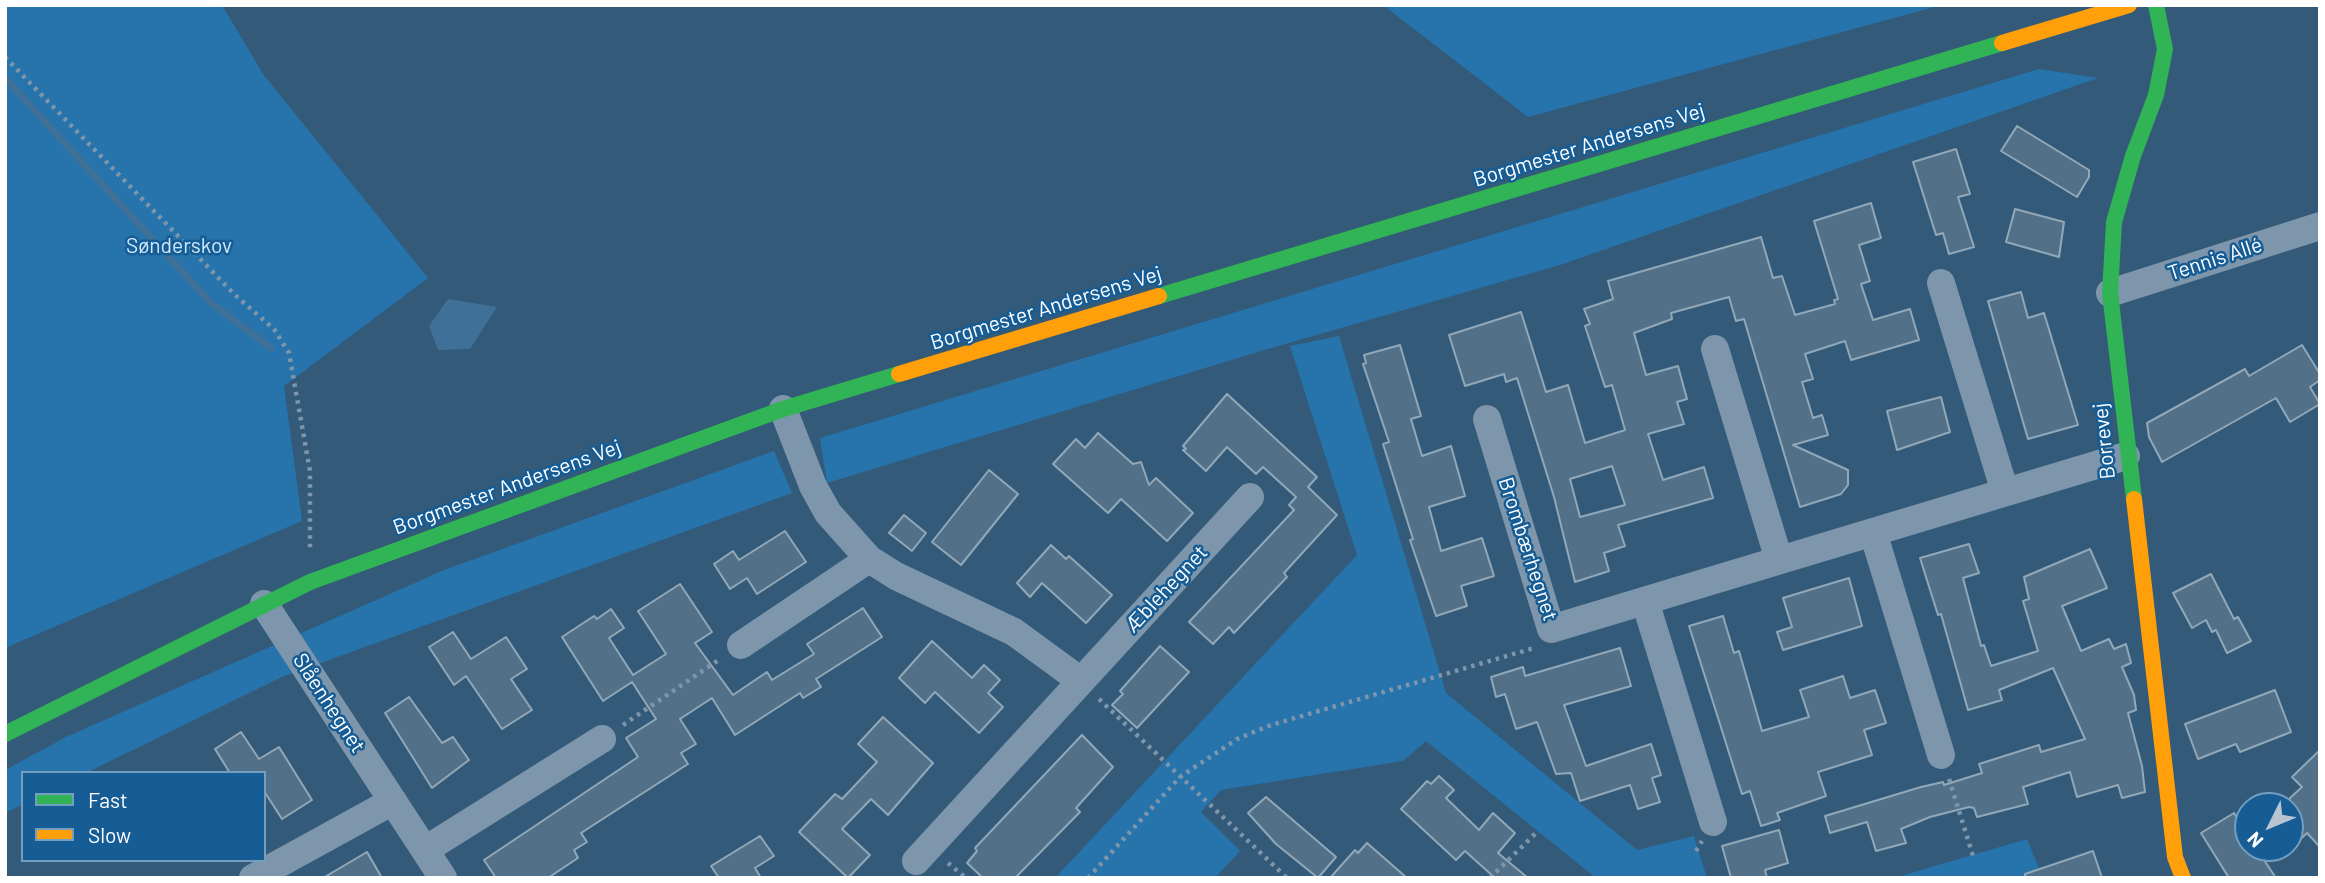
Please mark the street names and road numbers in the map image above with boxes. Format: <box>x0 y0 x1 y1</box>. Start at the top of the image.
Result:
street label: Borgmester Andersens Vej <box>1470 98 1708 192</box>
street label: Tennis Allé <box>2165 232 2265 286</box>
street label: Borgmester Andersens Vej <box>927 261 1165 355</box>
street label: Borrevej <box>2087 402 2121 480</box>
street label: Borgmester Andersens Vej <box>390 434 624 540</box>
street label: Brombærhegnet <box>1493 474 1563 624</box>
street label: Æblehegnet <box>1119 540 1213 638</box>
street label: Slåenhegnet <box>287 648 371 758</box>

